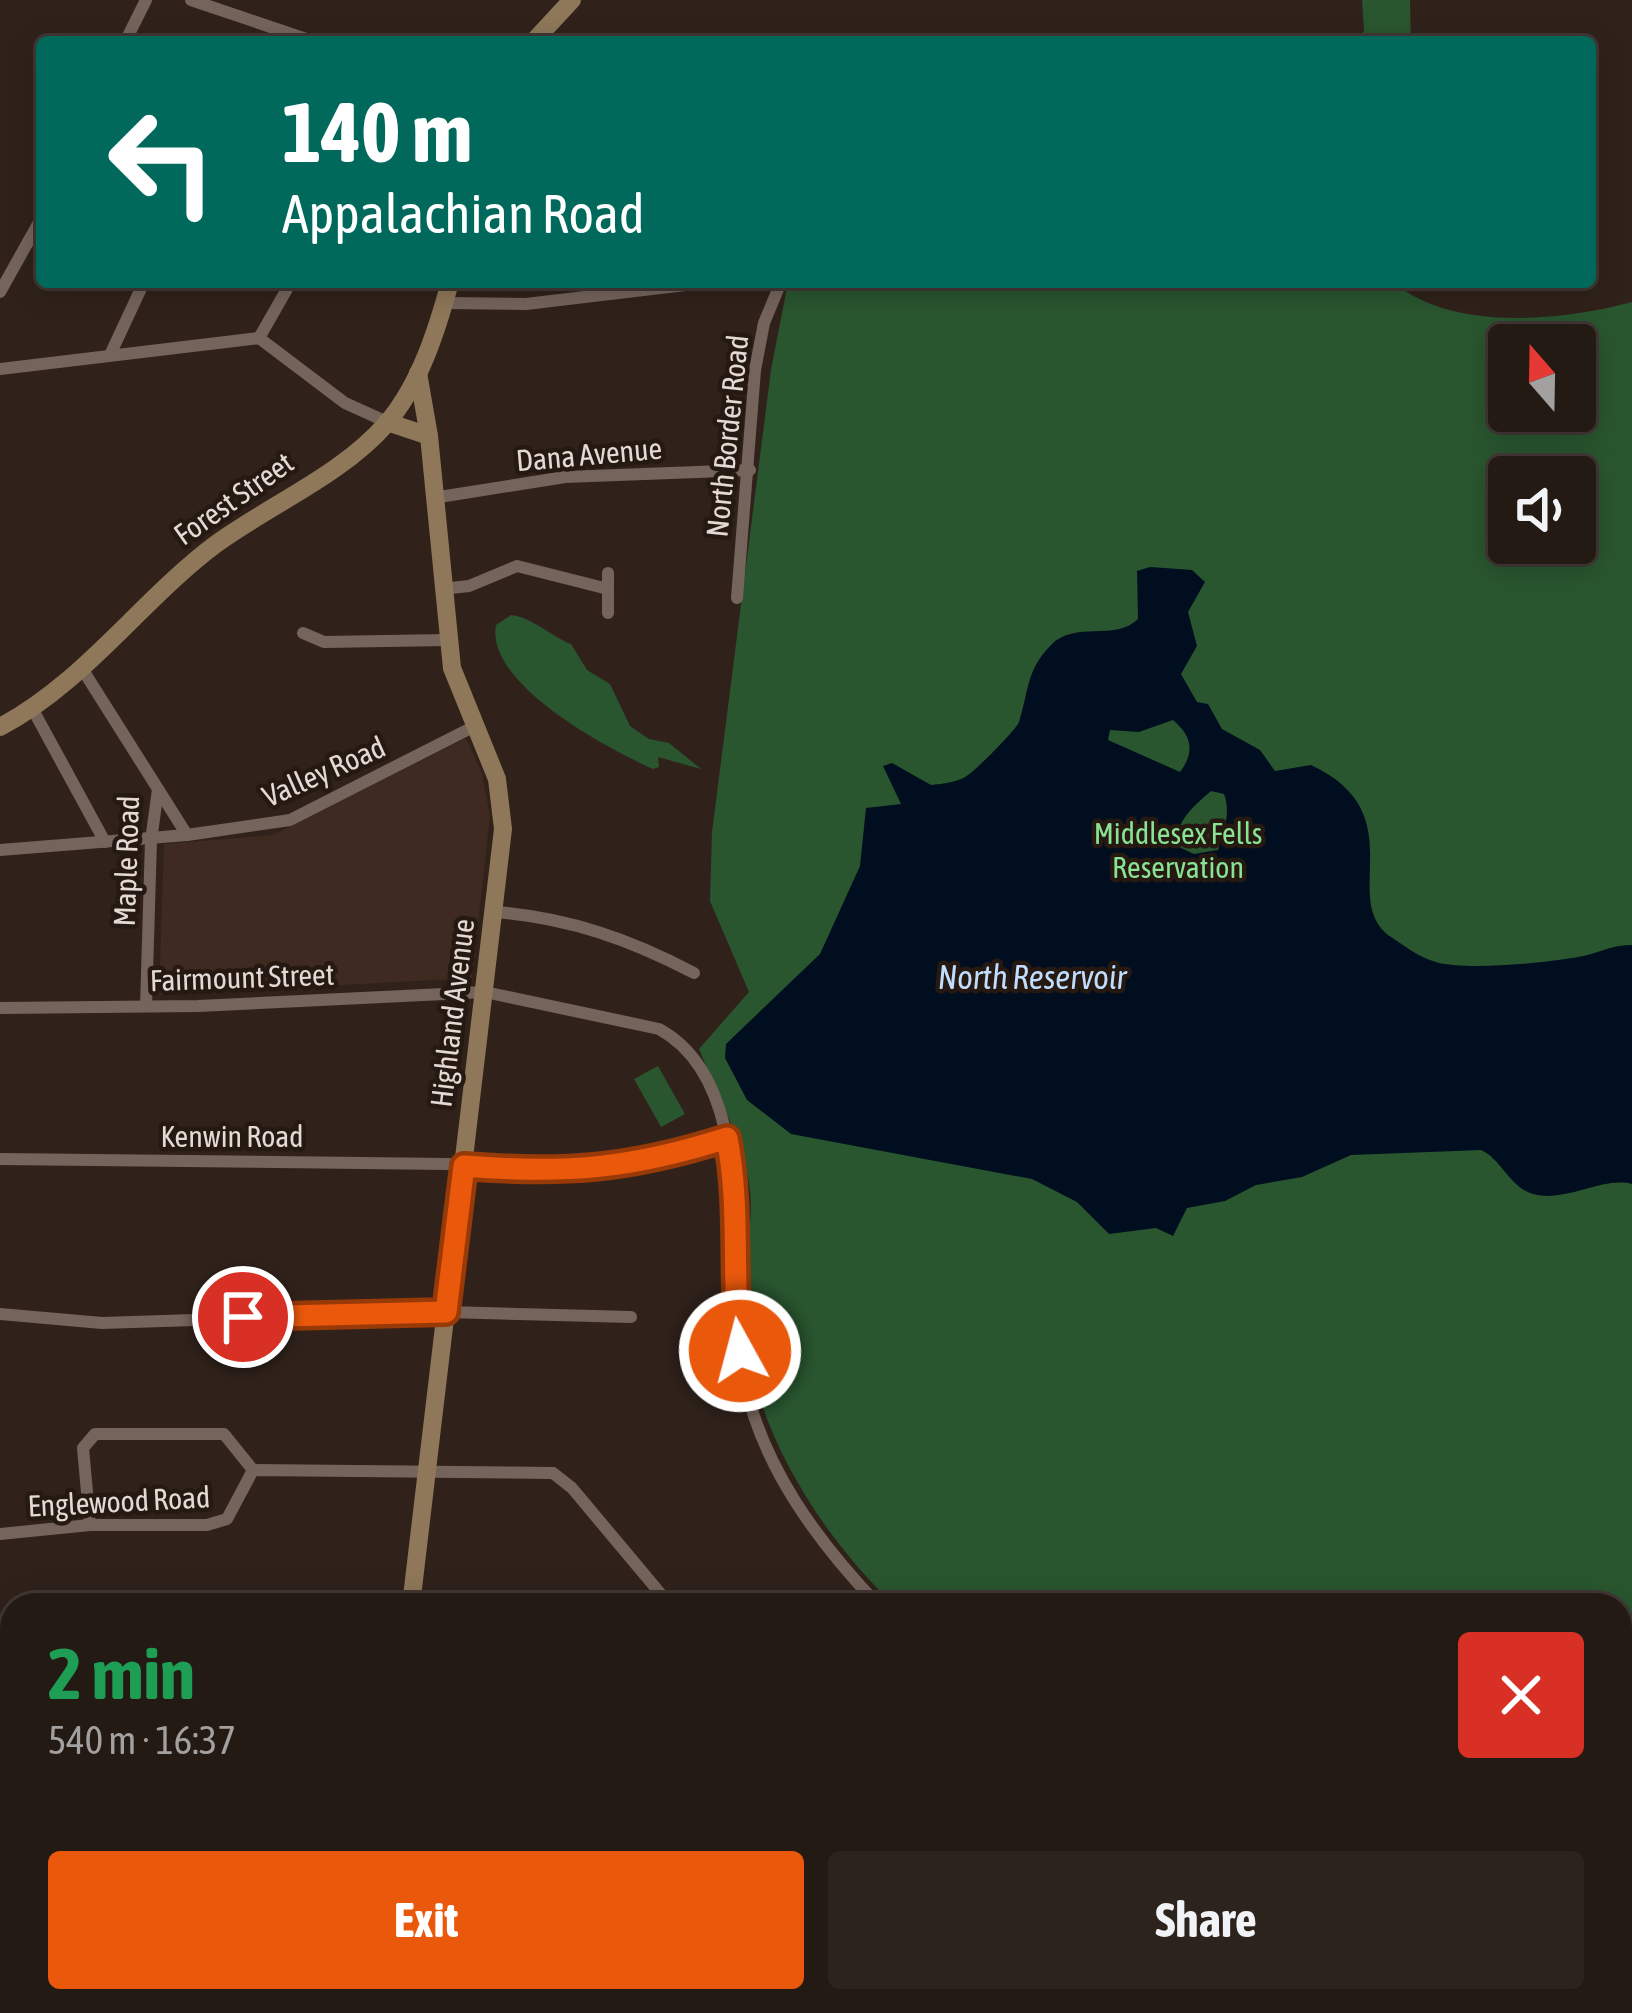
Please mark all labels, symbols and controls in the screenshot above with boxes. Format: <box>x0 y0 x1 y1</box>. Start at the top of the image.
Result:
icon: left <box>84 84 240 240</box>
text: 140 m <box>282 84 472 180</box>
text: Appalachian Road <box>282 183 645 244</box>
north arrow <box>1488 324 1596 432</box>
map controls <box>1488 324 1596 564</box>
street label: North Border Road <box>699 333 755 539</box>
street label: Dana Avenue <box>515 431 663 477</box>
street label: Forest Street <box>167 445 299 551</box>
button: sound <box>1488 456 1596 564</box>
street label: Valley Road <box>257 729 390 813</box>
street label: Maple Road <box>107 795 145 927</box>
park label: Middlesex Fells Reservation <box>1094 816 1262 884</box>
street label: Highland Avenue <box>424 917 480 1109</box>
street label: Fairmount Street <box>149 957 335 997</box>
water label: North Reservoir <box>938 958 1127 996</box>
street label: Kenwin Road <box>160 1119 304 1153</box>
pin <box>192 1266 294 1368</box>
icon: arrive <box>210 1284 276 1350</box>
position arrow <box>677 1288 803 1414</box>
street label: Englewood Road <box>27 1479 211 1523</box>
text: 2 min <box>48 1632 195 1714</box>
button: close <box>1458 1632 1584 1758</box>
text: 540 m · 16:37 <box>48 1718 236 1762</box>
button: Exit <box>48 1851 804 1989</box>
button: Share <box>828 1851 1584 1989</box>

